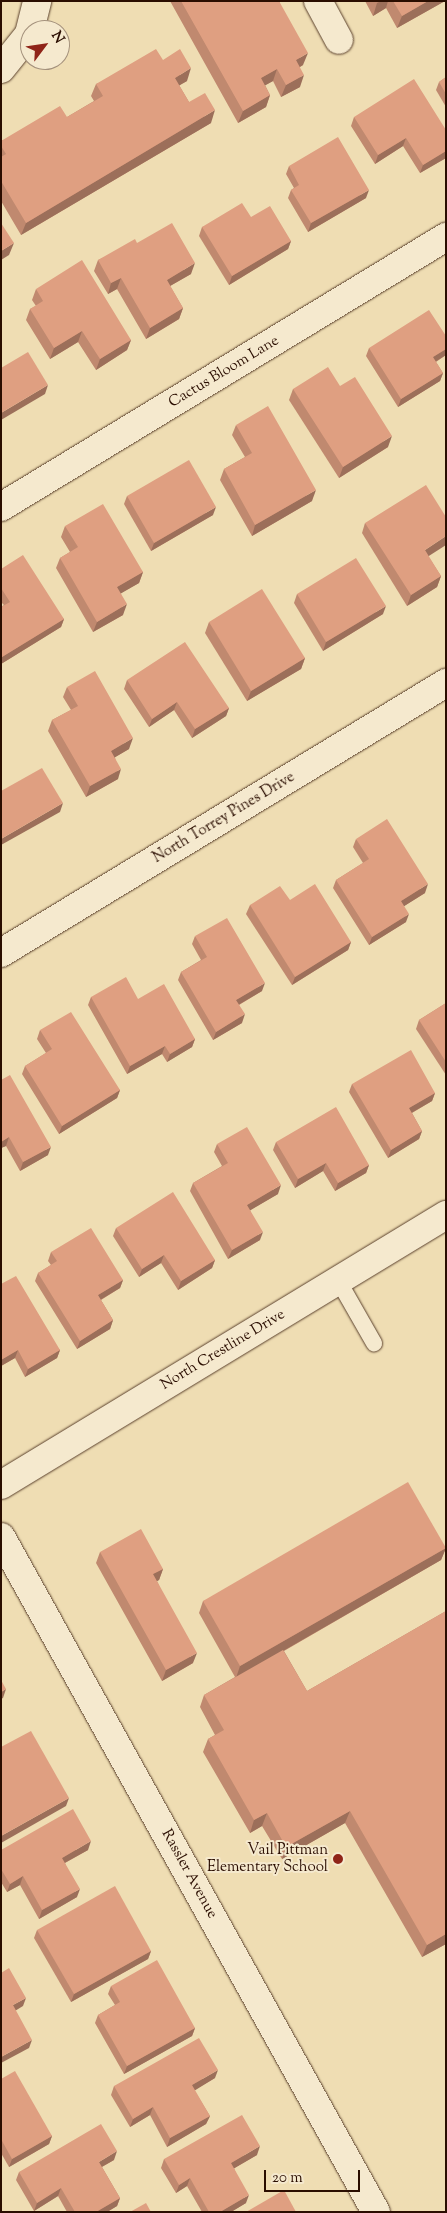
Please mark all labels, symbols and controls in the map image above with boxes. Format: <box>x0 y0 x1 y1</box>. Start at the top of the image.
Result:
north arrow <box>20 20 70 70</box>
text: N <box>46 28 68 48</box>
street label: Cactus Bloom Lane <box>166 332 282 412</box>
street label: North Torrey Pines Drive <box>150 769 298 867</box>
street label: North Crestline Drive <box>158 1306 288 1394</box>
street label: Rassler Avenue <box>157 1826 221 1922</box>
place label: Vail Pittman Elementary School <box>207 1841 328 1876</box>
marker: Vail Pittman Elementary School <box>332 1853 344 1865</box>
scale bar <box>267 2160 363 2192</box>
text: 20 m <box>272 2168 303 2189</box>

